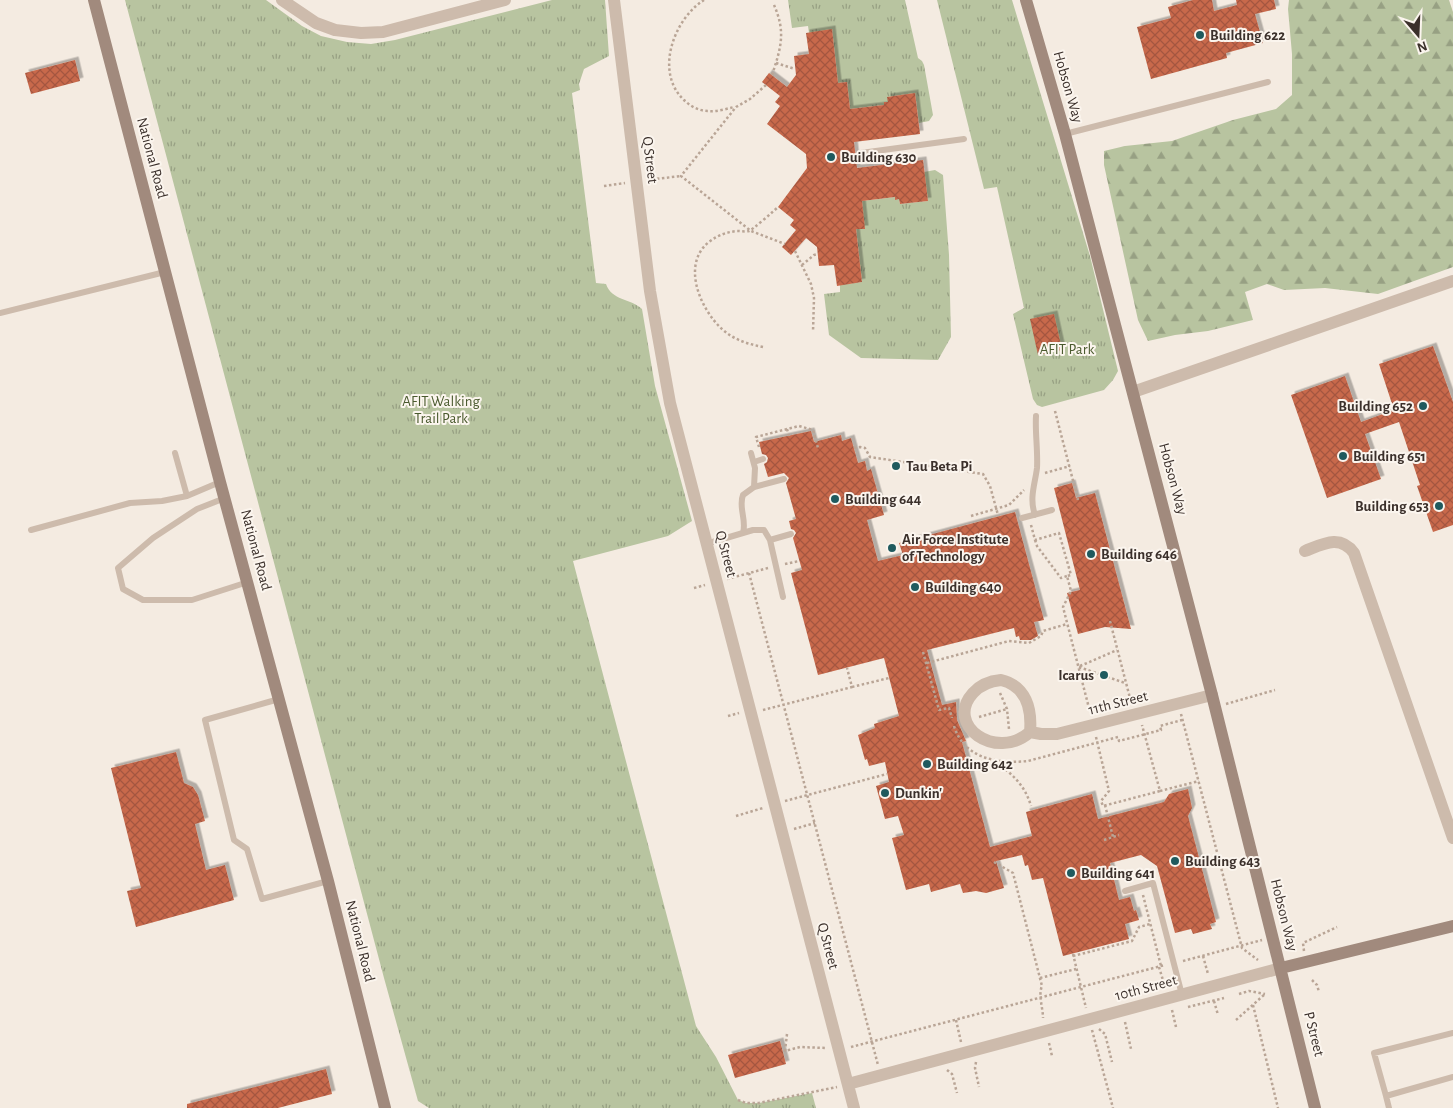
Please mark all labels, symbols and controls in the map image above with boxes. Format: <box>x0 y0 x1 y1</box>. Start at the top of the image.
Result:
north arrow <box>1393 10 1443 60</box>
place label: Building 622 <box>1210 28 1285 43</box>
marker: Building 622 <box>1194 29 1206 41</box>
text: N <box>1415 38 1429 55</box>
street label: Hobson Way <box>1051 49 1086 125</box>
street label: National Road <box>134 116 170 200</box>
street label: Q Street <box>640 136 660 185</box>
place label: Building 630 <box>841 150 917 165</box>
marker: Building 630 <box>825 151 837 163</box>
park label: AFIT Park <box>1040 342 1095 357</box>
park label: AFIT Walking Trail Park <box>402 394 480 426</box>
place label: Building 652 <box>1338 399 1413 414</box>
marker: Building 652 <box>1417 400 1429 412</box>
street label: Hobson Way <box>1156 441 1190 517</box>
place label: Building 651 <box>1353 449 1426 464</box>
marker: Building 651 <box>1337 450 1349 462</box>
place label: Tau Beta Pi <box>906 459 972 474</box>
marker: Tau Beta Pi <box>890 460 902 472</box>
place label: Building 644 <box>845 492 922 507</box>
marker: Building 644 <box>829 493 841 505</box>
place label: Building 653 <box>1355 499 1429 514</box>
marker: Building 653 <box>1433 500 1445 512</box>
street label: National Road <box>238 508 274 592</box>
street label: Q Street <box>713 529 739 579</box>
place label: Air Force Institute of Technology <box>902 532 1008 564</box>
marker: Air Force Institute of Technology <box>886 542 898 554</box>
place label: Building 646 <box>1101 547 1177 562</box>
marker: Building 646 <box>1085 548 1097 560</box>
place label: Building 640 <box>925 580 1002 595</box>
marker: Building 640 <box>909 581 921 593</box>
place label: Icarus <box>1058 668 1094 683</box>
marker: Icarus <box>1098 669 1110 681</box>
street label: 11th Street <box>1087 688 1149 718</box>
place label: Building 642 <box>937 757 1013 772</box>
marker: Building 642 <box>921 758 933 770</box>
place label: Dunkin' <box>895 786 942 801</box>
marker: Dunkin' <box>879 787 891 799</box>
place label: Building 643 <box>1185 854 1260 869</box>
marker: Building 643 <box>1169 855 1181 867</box>
place label: Building 641 <box>1081 866 1155 881</box>
marker: Building 641 <box>1065 867 1077 879</box>
street label: Hobson Way <box>1268 877 1300 953</box>
street label: National Road <box>343 899 377 983</box>
street label: Q Street <box>815 921 841 971</box>
street label: 10th Street <box>1113 972 1179 1003</box>
street label: P Street <box>1301 1010 1327 1058</box>

